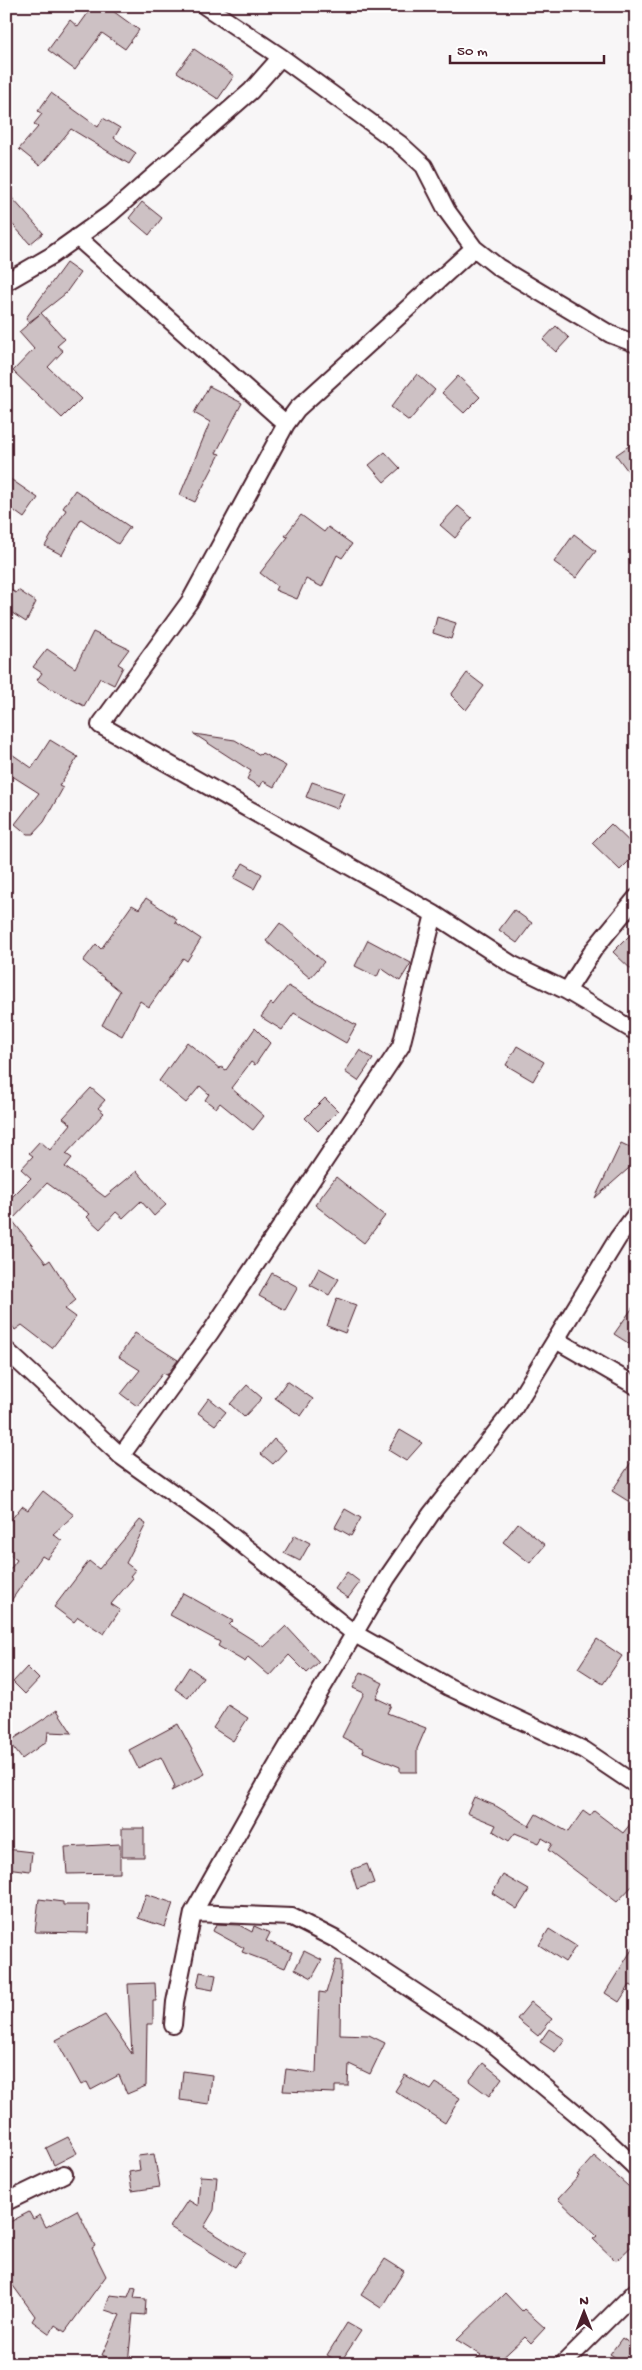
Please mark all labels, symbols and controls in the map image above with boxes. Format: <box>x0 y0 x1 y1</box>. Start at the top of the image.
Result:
scale bar <box>450 32 603 64</box>
text: 50 m <box>457 43 488 61</box>
north arrow <box>560 2288 610 2338</box>
text: N <box>579 2293 589 2310</box>

